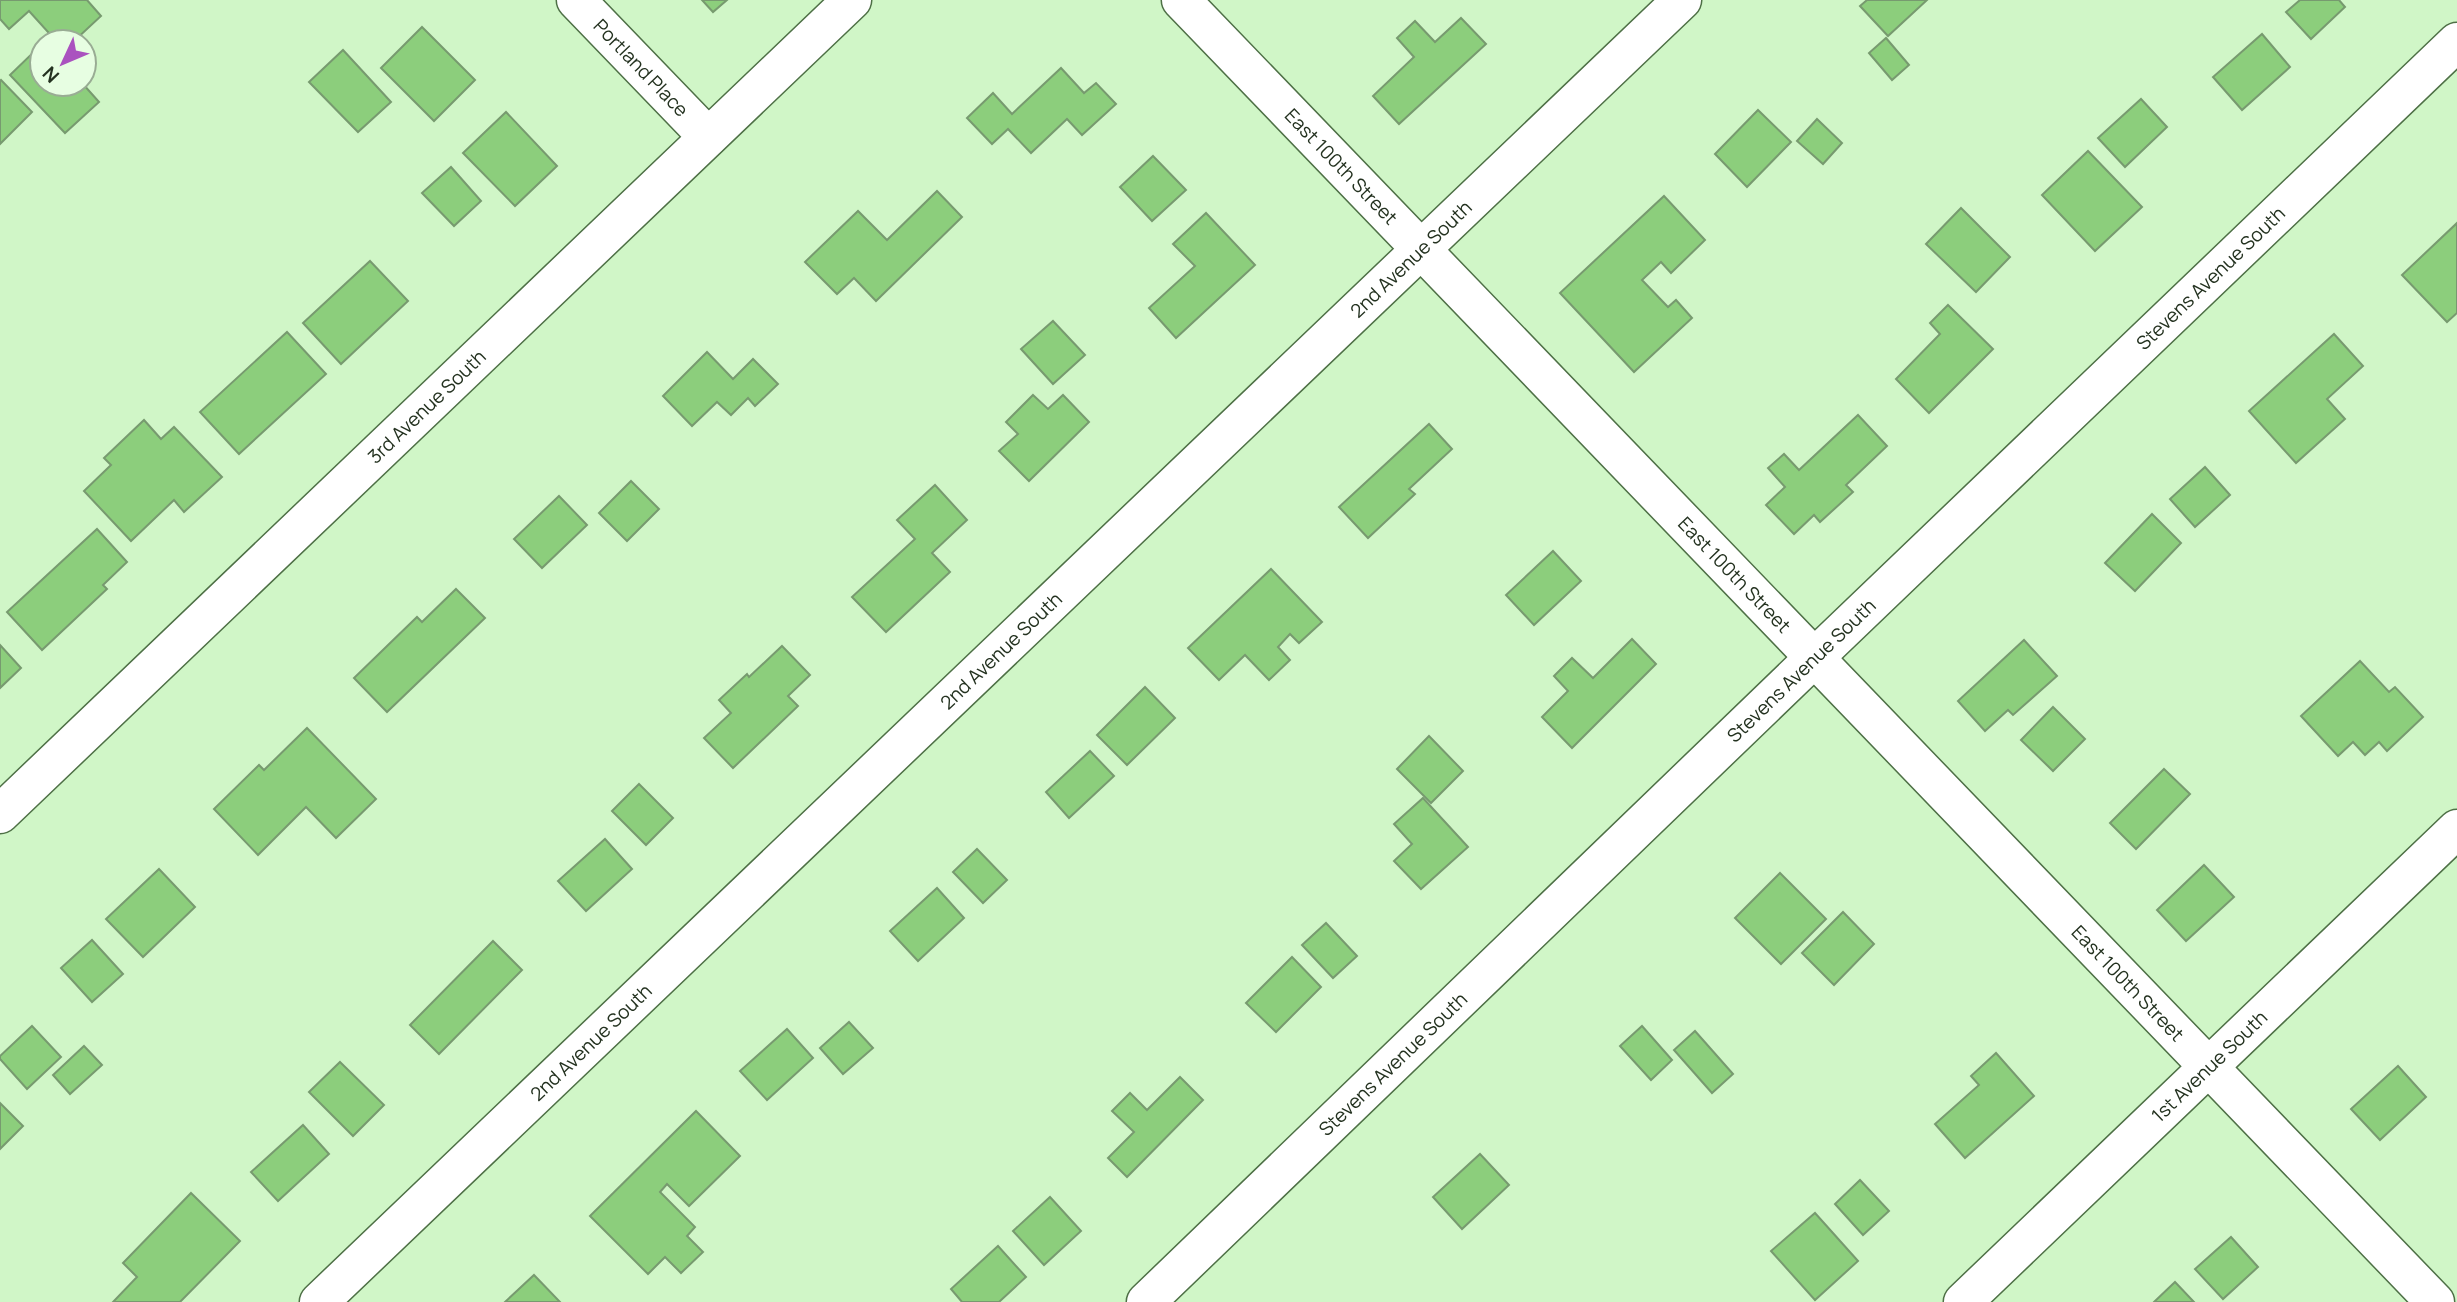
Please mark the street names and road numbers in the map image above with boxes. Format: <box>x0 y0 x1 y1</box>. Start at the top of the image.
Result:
street label: Portland Place <box>588 13 694 122</box>
street label: East 100th Street <box>1279 103 1403 230</box>
street label: 2nd Avenue South <box>1344 195 1477 323</box>
street label: Stevens Avenue South <box>2130 201 2291 356</box>
street label: 3rd Avenue South <box>362 344 491 469</box>
street label: East 100th Street <box>1672 511 1797 639</box>
street label: 2nd Avenue South <box>934 586 1067 715</box>
street label: Stevens Avenue South <box>1721 593 1881 748</box>
street label: East 100th Street <box>2066 919 2190 1047</box>
street label: 2nd Avenue South <box>524 978 657 1107</box>
street label: Stevens Avenue South <box>1313 986 1473 1142</box>
street label: 1st Avenue South <box>2146 1005 2273 1128</box>

